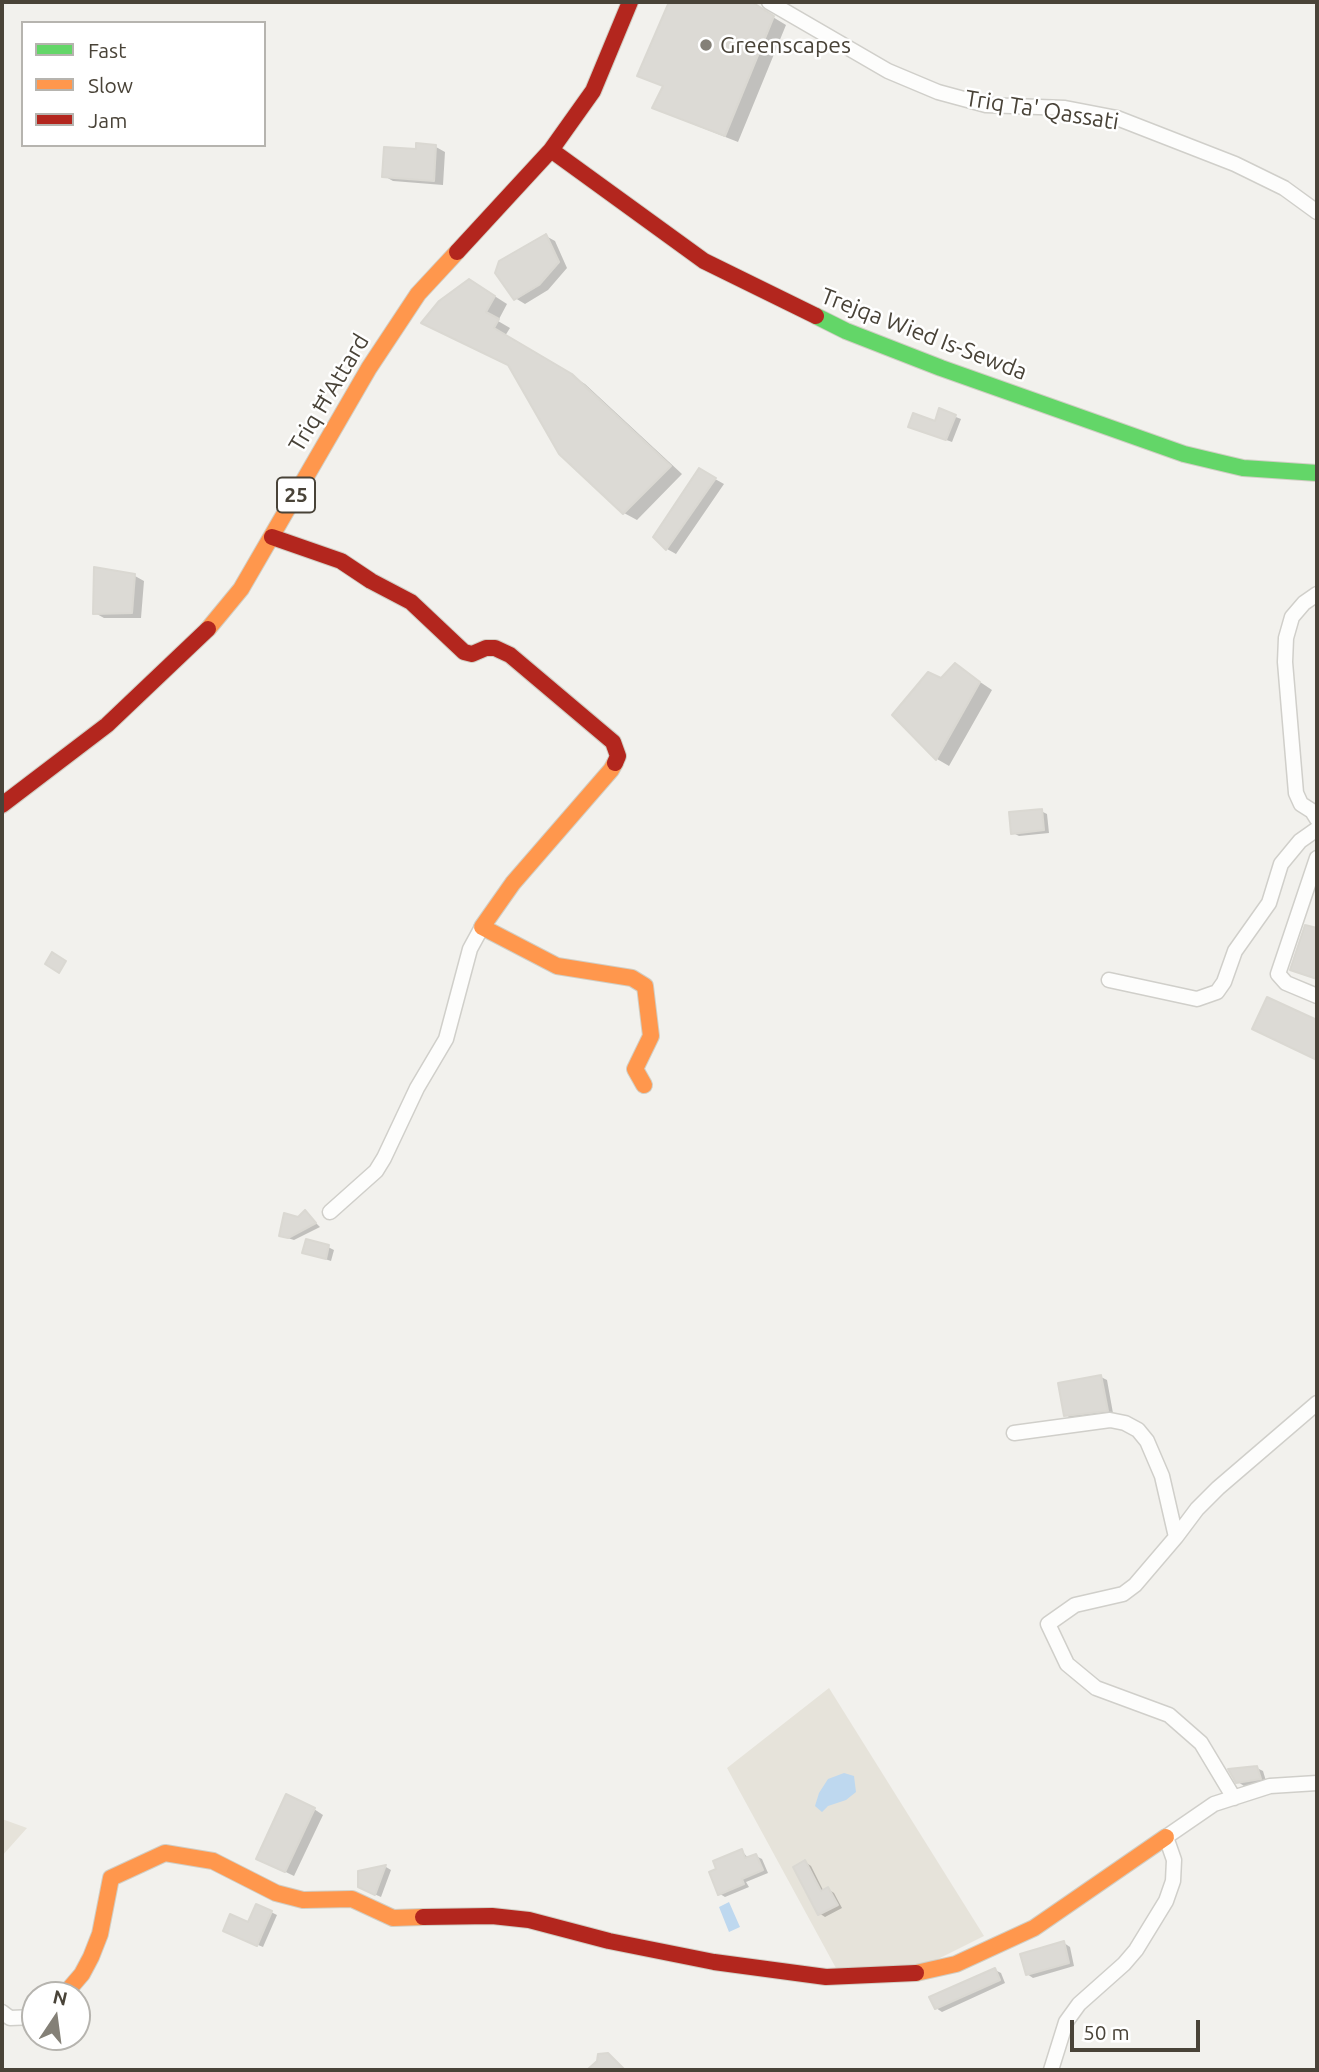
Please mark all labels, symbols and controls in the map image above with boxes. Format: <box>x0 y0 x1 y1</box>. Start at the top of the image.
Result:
legend <box>21 21 266 147</box>
place label: Greenscapes <box>720 31 851 59</box>
marker: Greenscapes <box>698 37 714 53</box>
text: Fast <box>88 38 126 62</box>
text: Slow <box>88 73 133 97</box>
street label: Triq Ta' Qassati <box>963 84 1121 136</box>
text: Jam <box>88 108 127 132</box>
street label: Trejqa Wied Is-Sewda <box>817 282 1031 386</box>
street label: Triq Ħ'Attard <box>283 329 375 457</box>
road number: 25 <box>277 477 315 512</box>
north arrow <box>21 1981 91 2051</box>
text: N <box>51 1985 70 2010</box>
scale bar <box>1074 2006 1204 2050</box>
text: 50 m <box>1083 2020 1130 2044</box>

